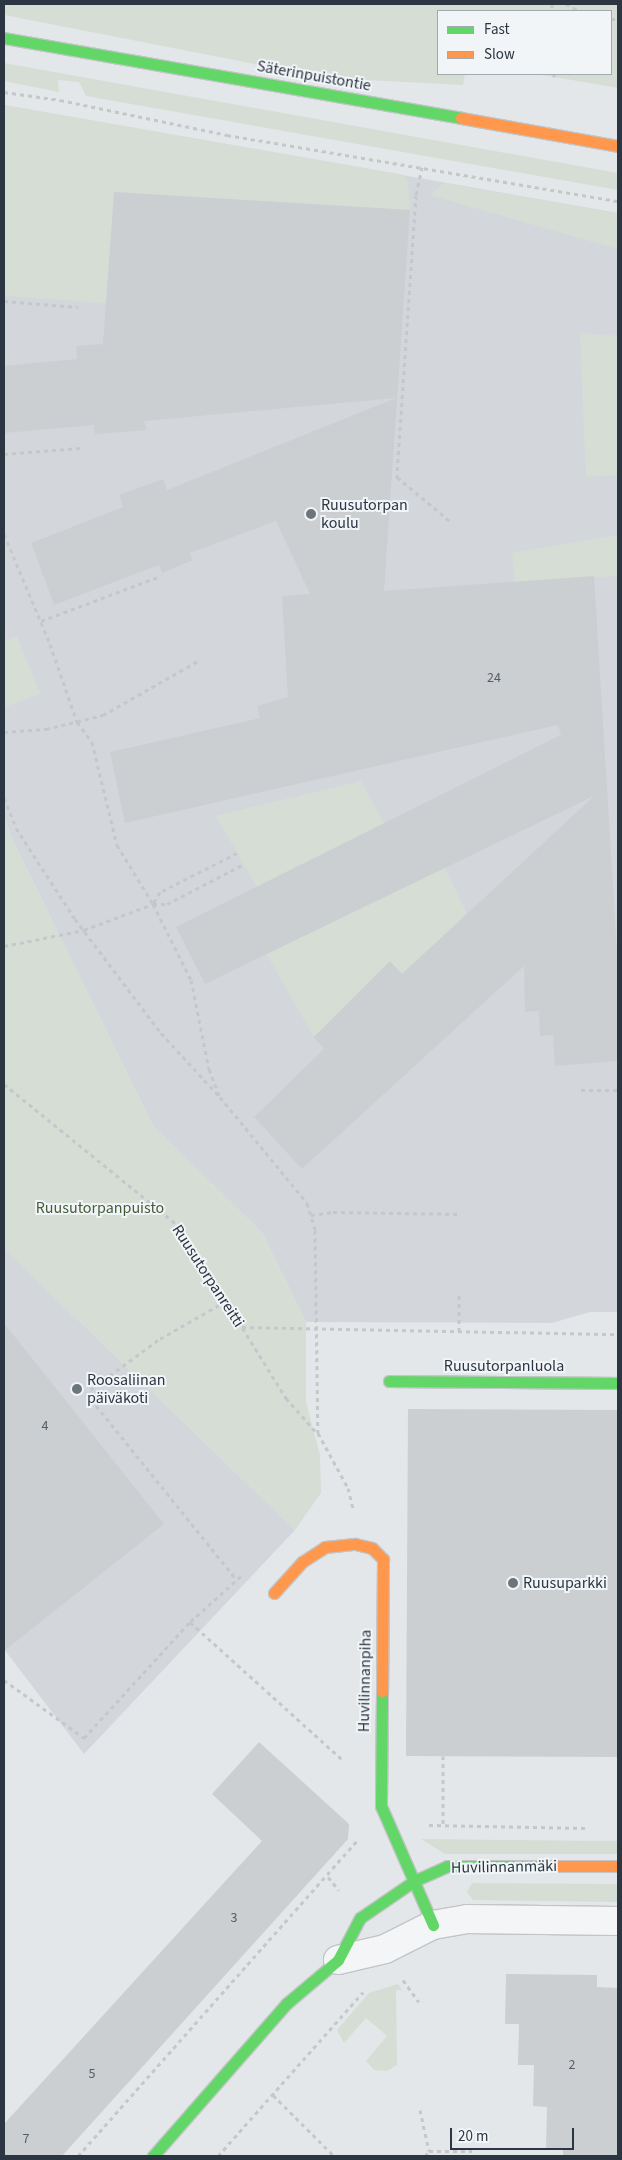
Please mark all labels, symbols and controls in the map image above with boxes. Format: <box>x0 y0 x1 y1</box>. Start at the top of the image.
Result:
legend <box>437 10 612 75</box>
text: Fast <box>484 19 510 40</box>
text: Slow <box>484 44 515 65</box>
street label: Säterinpuistontie <box>255 57 373 95</box>
place label: Ruusutorpan koulu <box>321 495 408 533</box>
marker: Ruusutorpan koulu <box>305 508 317 520</box>
house number: 24 <box>487 670 501 686</box>
park label: Ruusutorpanpuisto <box>36 1198 164 1218</box>
street label: Ruusutorpanreitti <box>168 1221 248 1331</box>
street label: Ruusutorpanluola <box>444 1356 564 1376</box>
place label: Roosaliinan päiväkoti <box>87 1370 166 1408</box>
marker: Roosaliinan päiväkoti <box>71 1383 83 1395</box>
house number: 4 <box>42 1418 48 1434</box>
place label: Ruusuparkki <box>523 1573 607 1593</box>
marker: Ruusuparkki <box>507 1577 519 1589</box>
street label: Huvilinnanpiha <box>355 1630 375 1732</box>
street label: Huvilinnanmäki <box>451 1856 557 1878</box>
house number: 3 <box>231 1910 237 1926</box>
house number: 2 <box>569 2057 575 2073</box>
house number: 5 <box>89 2066 95 2082</box>
scale bar <box>452 2118 576 2150</box>
text: 20 m <box>458 2126 488 2147</box>
house number: 7 <box>23 2131 29 2147</box>

